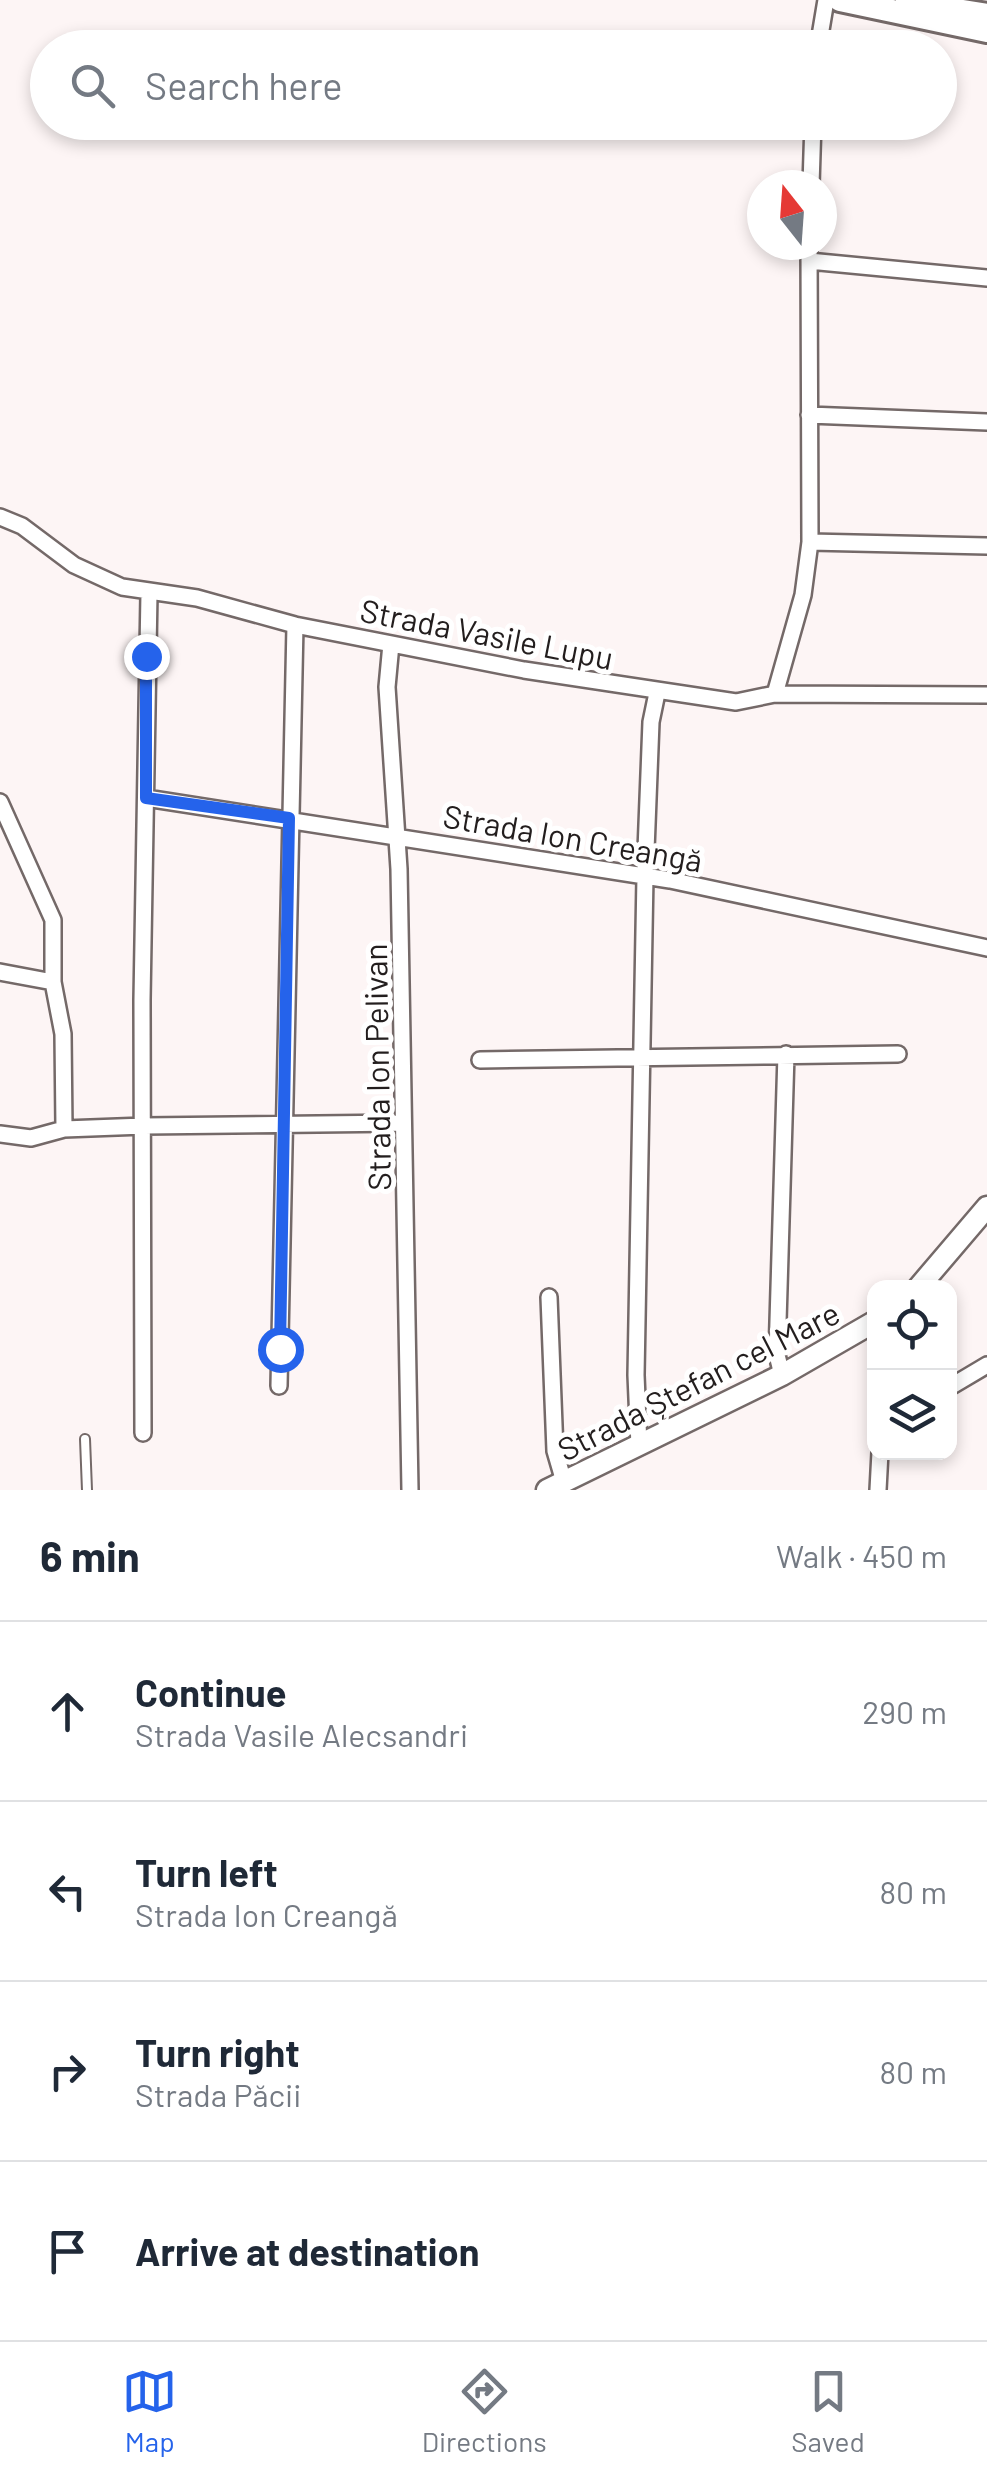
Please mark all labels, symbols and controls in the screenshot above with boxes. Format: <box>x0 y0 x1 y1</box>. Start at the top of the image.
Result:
search box <box>30 30 957 140</box>
icon: search <box>65 58 120 113</box>
text: Search here <box>145 62 343 108</box>
north arrow <box>747 170 837 260</box>
street label: Strada Vasile Lupu <box>357 590 617 676</box>
route end <box>124 634 170 680</box>
street label: Strada Ion Creangă <box>440 795 706 879</box>
street label: Strada Ion Pelivan <box>355 943 397 1191</box>
map controls <box>867 1280 957 1460</box>
button: locate <box>867 1280 957 1370</box>
street label: Strada Ștefan cel Mare <box>551 1292 845 1468</box>
route start <box>258 1327 304 1373</box>
button: layers <box>867 1370 957 1460</box>
text: 6 min <box>40 1530 140 1580</box>
text: Walk · 450 m <box>776 1536 947 1574</box>
text: Continue <box>135 1669 286 1715</box>
icon: ahead <box>40 1684 95 1739</box>
text: 290 m <box>862 1692 947 1730</box>
text: Strada Vasile Alecsandri <box>135 1715 468 1753</box>
text: Turn left <box>135 1849 278 1895</box>
icon: left <box>40 1864 95 1919</box>
text: 80 m <box>879 1872 947 1910</box>
text: Strada Ion Creangă <box>135 1895 398 1933</box>
text: Turn right <box>135 2029 300 2075</box>
icon: right <box>40 2044 95 2099</box>
text: 80 m <box>879 2052 947 2090</box>
text: Strada Păcii <box>135 2075 301 2113</box>
icon: arrive <box>40 2224 95 2279</box>
text: Arrive at destination <box>135 2228 480 2274</box>
tab: Map <box>122 2364 177 2458</box>
tab: Directions <box>422 2364 547 2458</box>
tab: Saved <box>791 2364 865 2458</box>

